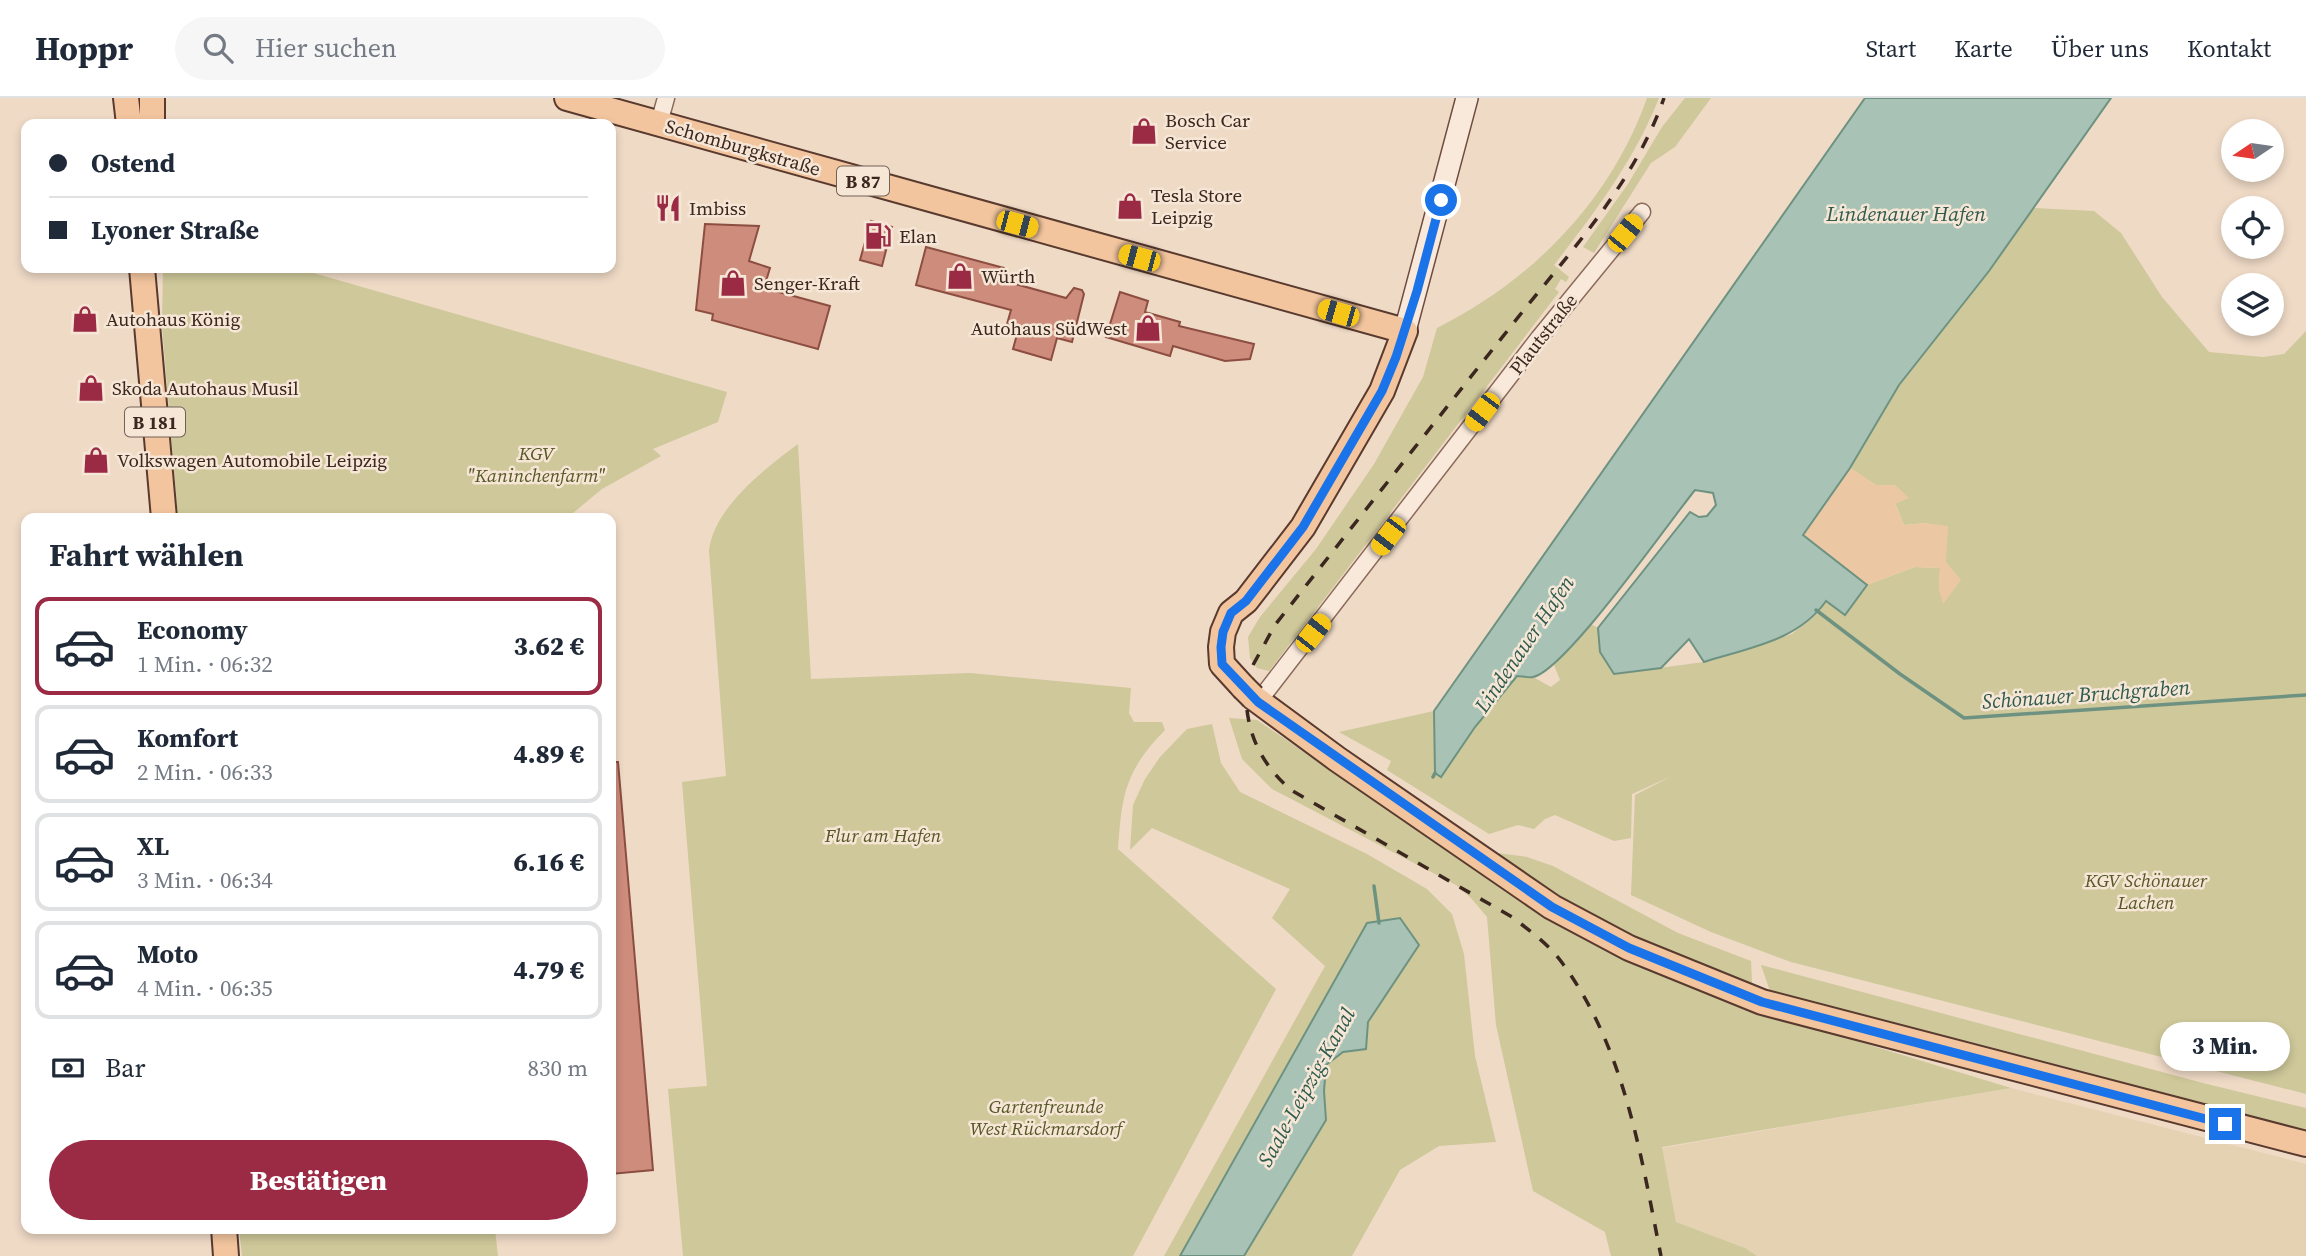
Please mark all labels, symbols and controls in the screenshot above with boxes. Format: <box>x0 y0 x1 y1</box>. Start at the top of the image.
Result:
search box <box>175 17 665 80</box>
text: Hoppr <box>35 26 133 71</box>
icon: search <box>199 29 237 67</box>
text: Hier suchen <box>255 30 397 66</box>
text: Start <box>1866 32 1916 65</box>
text: Karte <box>1954 32 2013 65</box>
text: Über uns <box>2051 32 2149 65</box>
text: Kontakt <box>2187 32 2271 65</box>
place label: Bosch Car Service <box>1165 107 1250 155</box>
street label: Schomburgkstraße <box>662 112 824 182</box>
shop icon: Bosch Car Service <box>1129 116 1159 146</box>
north arrow <box>2221 119 2284 182</box>
map controls <box>2221 119 2284 336</box>
text: Ostend <box>91 145 175 181</box>
road number: B 87 <box>837 166 889 196</box>
place label: Tesla Store Leipzig <box>1151 182 1242 230</box>
route start <box>1425 184 1457 216</box>
shop icon: Tesla Store Leipzig <box>1115 191 1145 221</box>
restaurant icon: Imbiss <box>653 193 683 223</box>
place label: Imbiss <box>689 195 746 221</box>
button: locate <box>2221 196 2284 259</box>
water label: Lindenauer Hafen <box>1825 199 1986 228</box>
car <box>994 208 1041 240</box>
car <box>1604 210 1647 256</box>
text: Lyoner Straße <box>91 212 259 248</box>
fuel station icon: Elan <box>863 221 893 251</box>
place label: Elan <box>899 223 937 249</box>
car <box>1116 242 1163 274</box>
shop icon: Würth <box>945 261 975 291</box>
place label: Würth <box>981 263 1035 289</box>
shop icon: Senger-Kraft <box>718 268 748 298</box>
place label: Senger-Kraft <box>754 270 861 296</box>
button: layers <box>2221 273 2284 336</box>
street label: Plautstraße <box>1503 288 1583 380</box>
car <box>1315 297 1362 329</box>
shop icon: Autohaus König <box>70 304 100 334</box>
place label: Autohaus König <box>106 306 240 332</box>
shop icon: Autohaus SüdWest <box>1133 313 1163 343</box>
place label: Autohaus SüdWest <box>971 315 1128 341</box>
shop icon: Skoda Autohaus Musil <box>76 373 106 403</box>
place label: Skoda Autohaus Musil <box>112 375 299 401</box>
car <box>1461 389 1504 435</box>
road number: B 181 <box>125 408 185 436</box>
park label: KGV "Kaninchenfarm" <box>467 440 605 488</box>
shop icon: Volkswagen Automobile Leipzig <box>81 445 111 475</box>
place label: Volkswagen Automobile Leipzig <box>117 447 387 473</box>
car <box>1367 513 1410 559</box>
text: Fahrt wählen <box>49 533 244 577</box>
water label: Lindenauer Hafen <box>1467 570 1581 719</box>
car <box>1292 610 1335 656</box>
text: Economy <box>137 612 248 648</box>
icon: car <box>53 615 116 678</box>
text: 3.62 € <box>513 628 584 664</box>
text: 1 Min. · 06:32 <box>137 648 273 680</box>
water label: Schönauer Bruchgraben <box>1981 672 2191 716</box>
text: Komfort <box>137 720 238 756</box>
icon: car <box>53 723 116 786</box>
text: 4.89 € <box>513 736 584 772</box>
text: 2 Min. · 06:33 <box>137 756 273 788</box>
park label: Flur am Hafen <box>824 822 942 848</box>
text: XL <box>137 828 169 864</box>
icon: car <box>53 831 116 894</box>
text: 6.16 € <box>513 844 584 880</box>
text: 3 Min. · 06:34 <box>137 864 273 896</box>
park label: KGV Schönauer Lachen <box>2084 867 2209 915</box>
text: Moto <box>137 936 198 972</box>
icon: car <box>53 939 116 1002</box>
text: 4.79 € <box>513 952 584 988</box>
text: 4 Min. · 06:35 <box>137 972 273 1004</box>
water label: Saale-Leipzig-Kanal <box>1250 1002 1362 1172</box>
callout: 3 Min. <box>2160 1023 2290 1072</box>
text: 3 Min. <box>2192 1030 2258 1062</box>
icon: cash <box>49 1049 87 1087</box>
text: Bar <box>105 1050 145 1086</box>
text: 830 m <box>527 1052 588 1084</box>
park label: Gartenfreunde West Rückmarsdorf <box>970 1093 1126 1141</box>
route end <box>2209 1108 2241 1140</box>
button: Bestätigen <box>49 1140 588 1220</box>

